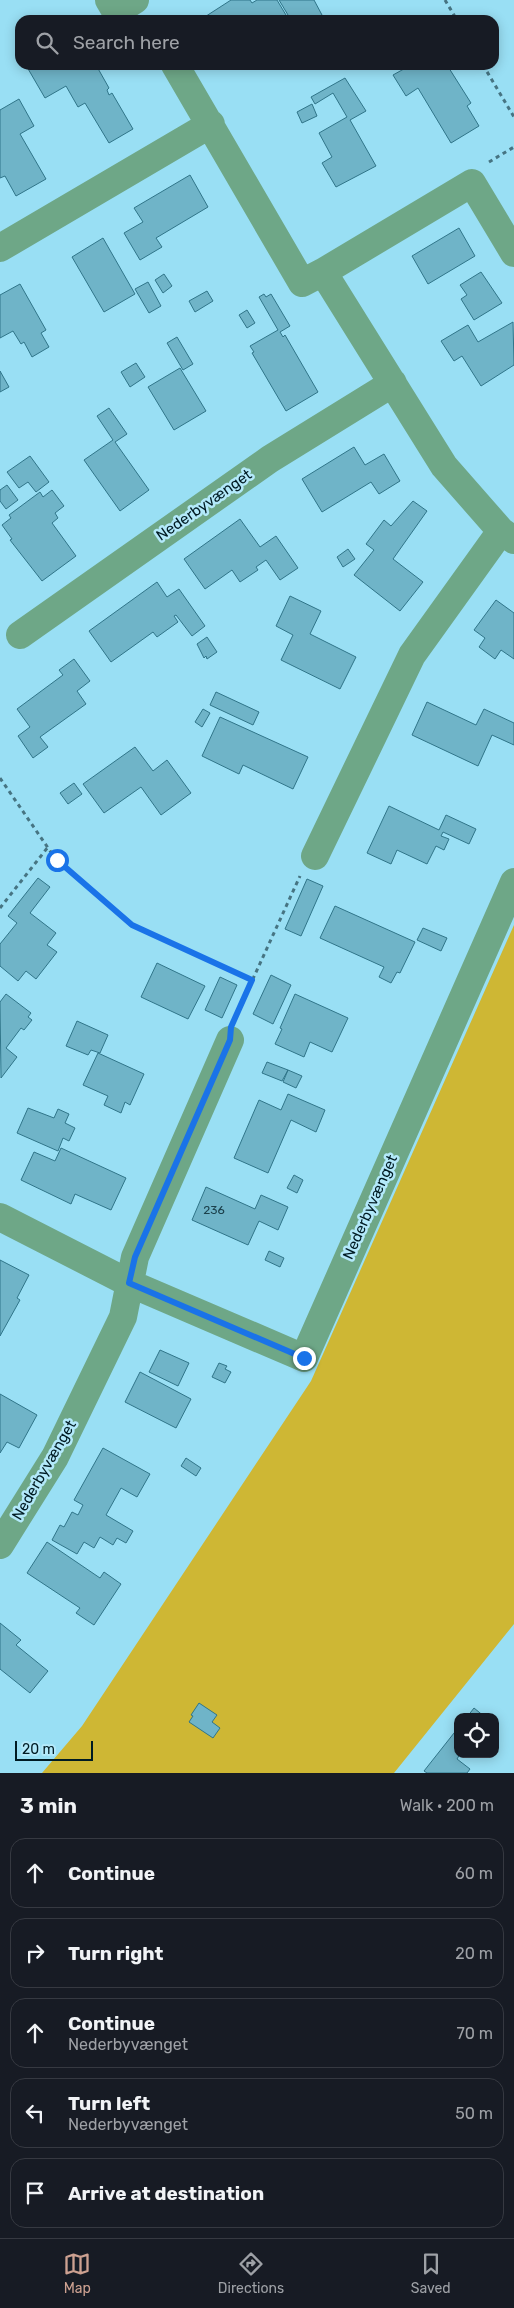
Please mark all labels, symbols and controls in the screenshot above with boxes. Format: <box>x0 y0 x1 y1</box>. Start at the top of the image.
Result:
search box <box>15 15 499 70</box>
icon: search <box>33 29 61 57</box>
text: Search here <box>73 31 180 54</box>
street label: Nederbyvænget <box>153 465 255 545</box>
route start <box>46 849 69 872</box>
street label: Nederbyvænget <box>339 1152 401 1262</box>
house number: 236 <box>203 1203 225 1217</box>
route end <box>293 1347 316 1370</box>
street label: Nederbyvænget <box>8 1417 80 1523</box>
map controls <box>454 1713 499 1758</box>
button: locate <box>454 1713 499 1758</box>
scale bar <box>15 1738 92 1761</box>
text: 20 m <box>22 1741 55 1758</box>
text: 3 min <box>20 1793 77 1818</box>
text: Walk · 200 m <box>400 1796 494 1815</box>
icon: ahead <box>21 1859 49 1887</box>
text: Continue <box>68 1862 155 1885</box>
text: 60 m <box>455 1864 493 1883</box>
icon: right <box>21 1939 49 1967</box>
text: Turn right <box>68 1942 163 1965</box>
text: 20 m <box>455 1944 493 1963</box>
text: Continue <box>68 2012 155 2035</box>
icon: ahead <box>21 2019 49 2047</box>
text: 70 m <box>456 2024 493 2043</box>
text: Nederbyvænget <box>68 2035 188 2054</box>
text: Turn left <box>68 2092 150 2115</box>
icon: left <box>21 2099 49 2127</box>
text: 50 m <box>455 2104 493 2123</box>
text: Nederbyvænget <box>68 2115 188 2134</box>
icon: arrive <box>21 2179 49 2207</box>
text: Arrive at destination <box>68 2182 264 2205</box>
tab: Map <box>63 2250 91 2297</box>
tab: Directions <box>218 2250 284 2297</box>
tab: Saved <box>411 2250 451 2297</box>

